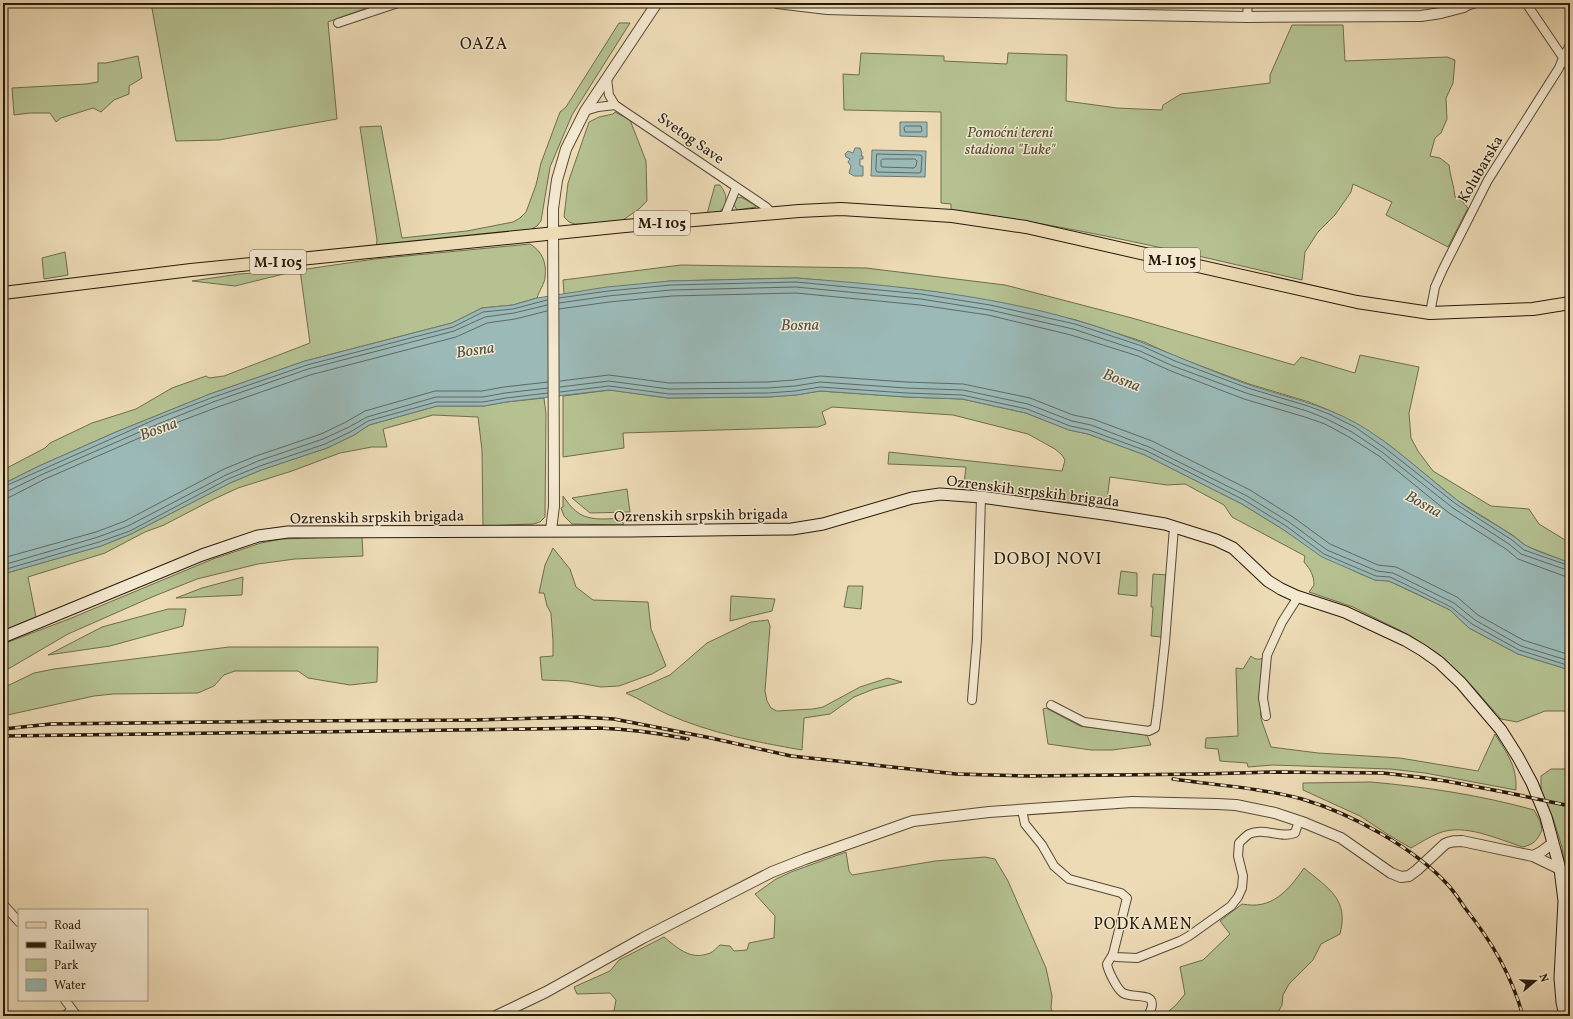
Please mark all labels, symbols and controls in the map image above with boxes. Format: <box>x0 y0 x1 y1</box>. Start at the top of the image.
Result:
district label: OAZA <box>460 34 508 56</box>
street label: Svetog Save <box>653 109 728 170</box>
park label: Pomoćni tereni stadiona "Luke" <box>965 123 1056 161</box>
street label: Kolubarska <box>1454 132 1509 207</box>
road number: M-I 105 <box>634 211 690 235</box>
road number: M-I 105 <box>1144 248 1200 272</box>
road number: M-I 105 <box>250 250 306 274</box>
water label: Bosna <box>781 315 820 337</box>
water label: Bosna <box>455 337 496 365</box>
water label: Bosna <box>1099 364 1144 398</box>
water label: Bosna <box>137 413 181 447</box>
street label: Ozrenskih srpskih brigada <box>945 471 1121 514</box>
water label: Bosna <box>1401 486 1446 524</box>
street label: Ozrenskih srpskih brigada <box>614 504 788 529</box>
street label: Ozrenskih srpskih brigada <box>290 506 464 531</box>
district label: DOBOJ NOVI <box>993 548 1103 571</box>
legend <box>18 909 148 1001</box>
district label: PODKAMEN <box>1093 914 1193 936</box>
text: Road <box>54 918 81 934</box>
text: Railway <box>54 938 97 954</box>
text: Park <box>54 958 79 974</box>
north arrow <box>1515 961 1555 1001</box>
text: N <box>1535 972 1551 984</box>
text: Water <box>54 978 86 994</box>

